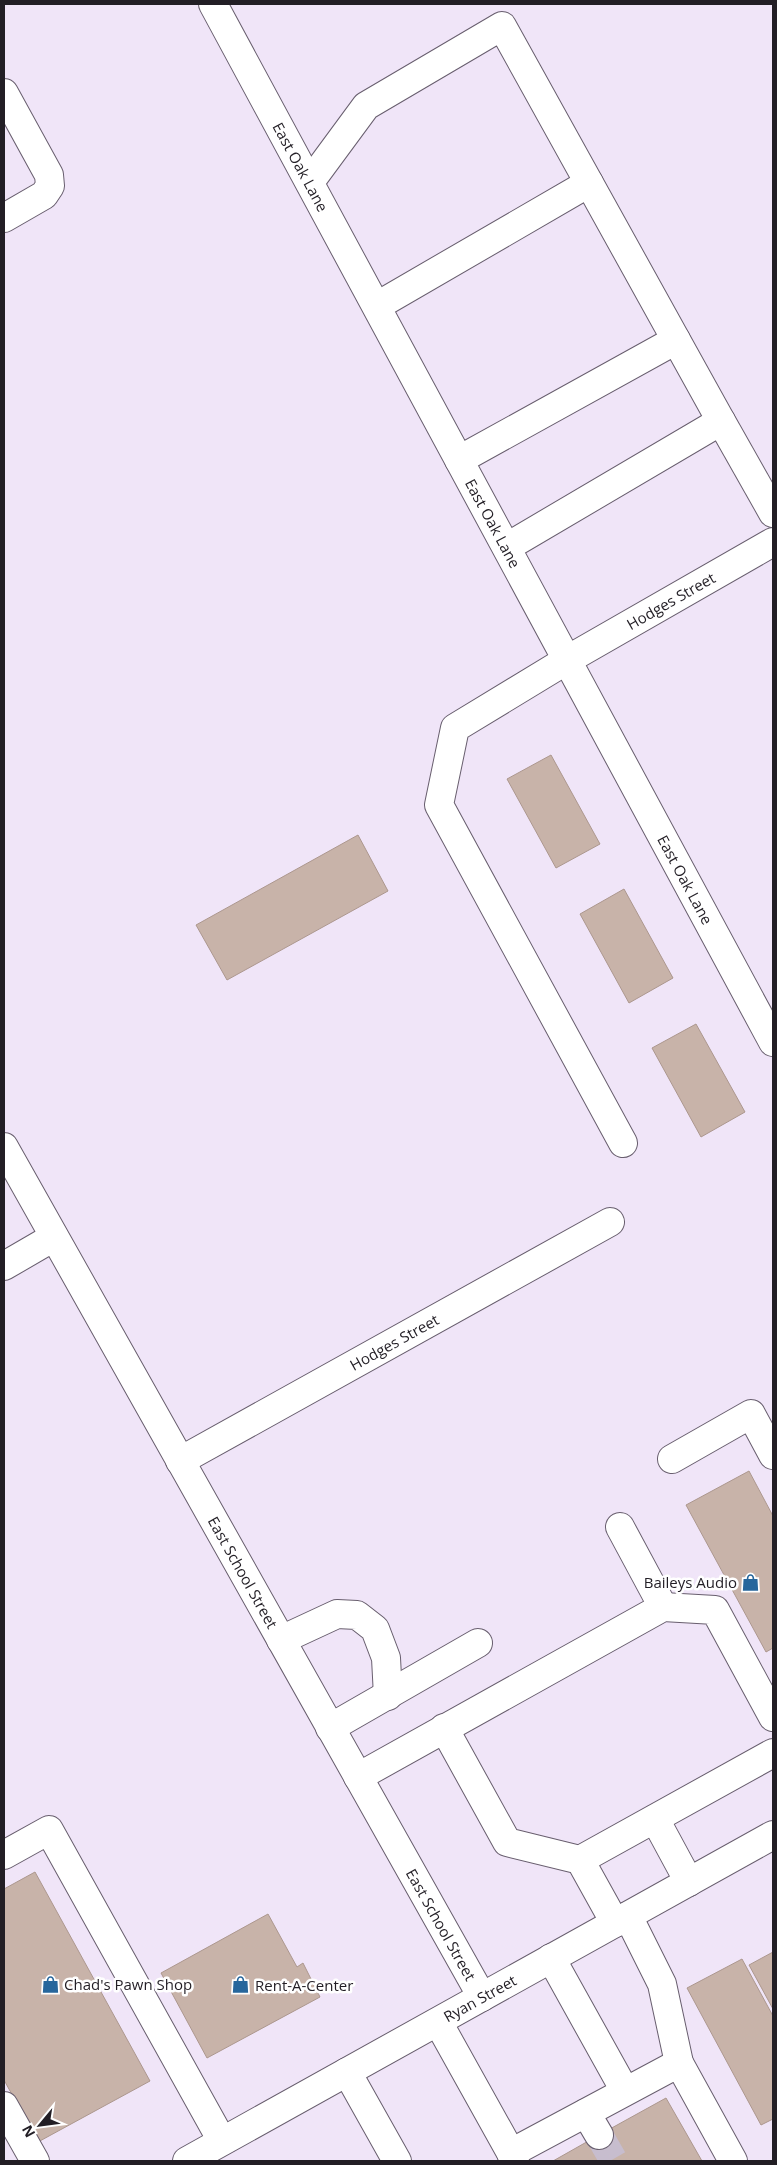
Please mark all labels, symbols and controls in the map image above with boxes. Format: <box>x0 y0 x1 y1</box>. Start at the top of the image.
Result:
street label: East Oak Lane <box>269 119 333 215</box>
street label: East Oak Lane <box>461 475 525 571</box>
street label: Hodges Street <box>623 567 719 634</box>
street label: East Oak Lane <box>653 831 718 928</box>
street label: Hodges Street <box>346 1309 442 1375</box>
street label: East School Street <box>204 1513 283 1632</box>
place label: Baileys Audio <box>644 1572 737 1592</box>
shop icon: Baileys Audio <box>741 1572 761 1592</box>
street label: East School Street <box>402 1865 481 1984</box>
street label: Ryan Street <box>440 1970 520 2026</box>
shop icon: Chad's Pawn Shop <box>40 1974 60 1994</box>
place label: Chad's Pawn Shop <box>64 1974 192 1994</box>
shop icon: Rent-A-Center <box>231 1975 251 1995</box>
place label: Rent-A-Center <box>255 1975 353 1995</box>
north arrow <box>15 2100 65 2150</box>
text: N <box>17 2122 39 2141</box>

